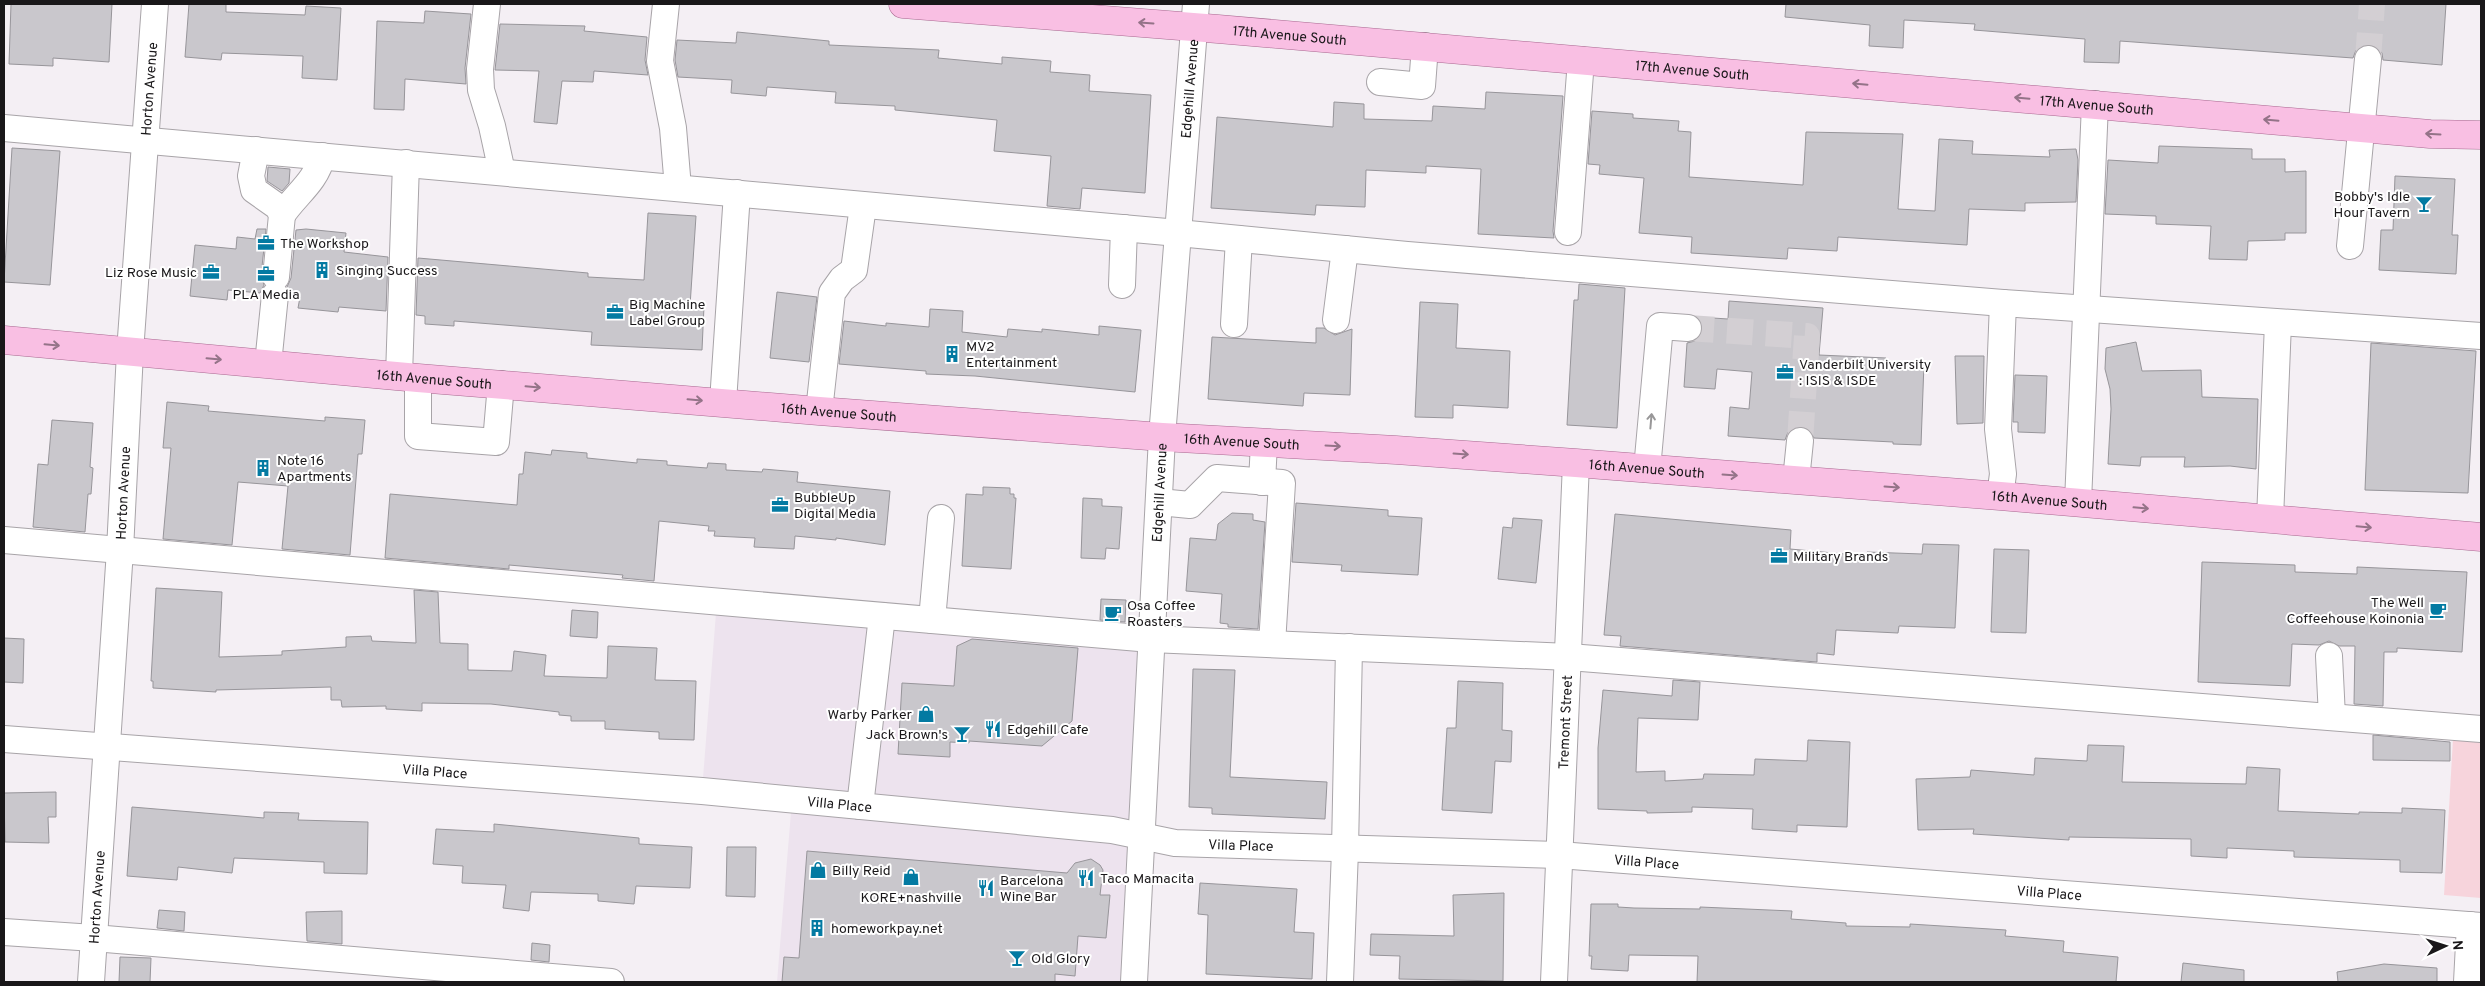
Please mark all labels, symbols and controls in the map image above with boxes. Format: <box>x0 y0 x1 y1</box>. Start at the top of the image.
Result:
one-way arrow <box>1138 18 1154 28</box>
street label: 17th Avenue South <box>1232 23 1347 50</box>
street label: Edgehill Avenue <box>1178 39 1203 139</box>
street label: Horton Avenue <box>139 42 162 136</box>
street label: 17th Avenue South <box>1634 58 1750 85</box>
one-way arrow <box>1852 79 1868 89</box>
one-way arrow <box>2014 93 2030 103</box>
street label: 17th Avenue South <box>2039 93 2154 120</box>
one-way arrow <box>2263 115 2279 125</box>
one-way arrow <box>2425 129 2441 138</box>
place label: Bobby's Idle Hour Tavern <box>2334 189 2410 222</box>
bar icon: Bobby's Idle Hour Tavern <box>2414 194 2434 214</box>
office icon: The Workshop <box>256 233 276 253</box>
place label: The Workshop <box>280 236 369 253</box>
building icon: Singing Success <box>312 260 332 280</box>
office icon: Liz Rose Music <box>201 262 221 282</box>
place label: Singing Success <box>336 263 438 280</box>
office icon: PLA Media <box>256 264 276 284</box>
place label: Liz Rose Music <box>105 265 197 282</box>
place label: PLA Media <box>233 287 300 304</box>
place label: Big Machine Label Group <box>629 297 705 330</box>
office icon: Big Machine Label Group <box>605 302 625 322</box>
place label: MV2 Entertainment <box>966 339 1057 372</box>
one-way arrow <box>44 340 60 349</box>
building icon: MV2 Entertainment <box>942 344 962 364</box>
one-way arrow <box>206 355 222 364</box>
place label: Vanderbilt University : ISIS & ISDE <box>1799 357 1931 390</box>
office icon: Vanderbilt University : ISIS & ISDE <box>1775 362 1795 382</box>
street label: 16th Avenue South <box>375 367 493 394</box>
one-way arrow <box>525 382 541 392</box>
one-way arrow <box>687 395 703 404</box>
street label: 16th Avenue South <box>780 401 897 427</box>
one-way arrow <box>1646 413 1656 429</box>
street label: 16th Avenue South <box>1183 431 1300 455</box>
one-way arrow <box>1325 442 1341 451</box>
street label: Edgehill Avenue <box>1150 443 1172 543</box>
street label: Horton Avenue <box>114 446 135 540</box>
one-way arrow <box>1452 450 1468 459</box>
place label: Note 16 Apartments <box>277 453 352 486</box>
street label: 16th Avenue South <box>1588 457 1705 483</box>
building icon: Note 16 Apartments <box>253 458 273 478</box>
one-way arrow <box>1721 471 1737 480</box>
one-way arrow <box>1883 483 1899 492</box>
street label: 16th Avenue South <box>1991 488 2108 515</box>
place label: BubbleUp Digital Media <box>794 490 876 523</box>
office icon: BubbleUp Digital Media <box>770 495 790 515</box>
one-way arrow <box>2132 503 2148 513</box>
one-way arrow <box>2356 522 2372 532</box>
office icon: Military Brands <box>1769 546 1789 566</box>
place label: Military Brands <box>1793 549 1888 566</box>
place label: The Well Coffeehouse Koinonia <box>2286 595 2424 628</box>
place label: Osa Coffee Roasters <box>1127 598 1196 631</box>
cafe icon: The Well Coffeehouse Koinonia <box>2428 600 2448 620</box>
cafe icon: Osa Coffee Roasters <box>1103 603 1123 623</box>
street label: Tremont Street <box>1556 675 1577 770</box>
shop icon: Warby Parker <box>916 704 936 724</box>
place label: Warby Parker <box>828 707 913 724</box>
restaurant icon: Edgehill Cafe <box>983 719 1003 739</box>
place label: Edgehill Cafe <box>1007 722 1088 739</box>
bar icon: Jack Brown's <box>952 724 972 744</box>
place label: Jack Brown's <box>866 727 948 744</box>
street label: Villa Place <box>401 762 468 783</box>
street label: Villa Place <box>806 794 873 817</box>
street label: Villa Place <box>1208 837 1274 856</box>
street label: Horton Avenue <box>87 850 110 945</box>
street label: Villa Place <box>1613 852 1680 874</box>
shop icon: Billy Reid <box>808 860 828 880</box>
place label: Billy Reid <box>832 863 891 880</box>
shop icon: KORE+nashville <box>901 867 921 887</box>
restaurant icon: Taco Mamacita <box>1076 868 1096 888</box>
place label: Taco Mamacita <box>1100 871 1194 888</box>
place label: Barcelona Wine Bar <box>1000 873 1063 906</box>
restaurant icon: Barcelona Wine Bar <box>976 878 996 898</box>
street label: Villa Place <box>2016 883 2082 905</box>
place label: KORE+nashville <box>861 890 961 907</box>
building icon: homeworkpay.net <box>807 918 827 938</box>
place label: homeworkpay.net <box>831 921 943 938</box>
north arrow <box>2420 921 2470 971</box>
text: N <box>2448 940 2465 951</box>
bar icon: Old Glory <box>1007 948 1027 968</box>
place label: Old Glory <box>1031 951 1090 968</box>

